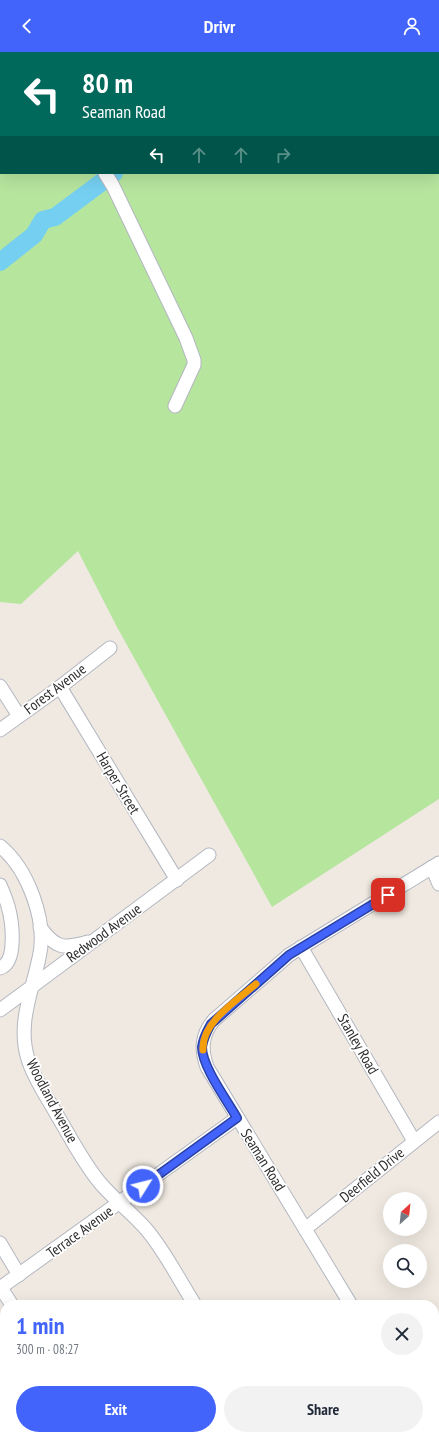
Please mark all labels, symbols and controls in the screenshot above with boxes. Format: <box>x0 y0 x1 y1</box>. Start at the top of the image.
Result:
icon: back <box>16 15 38 37</box>
text: Drivr <box>204 15 235 38</box>
icon: person <box>401 15 423 37</box>
text: 80 m <box>82 64 133 101</box>
icon: left <box>16 68 68 120</box>
text: Seaman Road <box>82 100 166 123</box>
icon: left <box>146 144 168 166</box>
icon: ahead <box>188 144 210 166</box>
icon: ahead <box>230 144 252 166</box>
icon: right <box>272 144 294 166</box>
street label: Forest Avenue <box>20 659 90 718</box>
street label: Harper Street <box>92 748 144 817</box>
pin <box>371 878 405 912</box>
icon: arrive <box>377 884 399 906</box>
street label: Redwood Avenue <box>62 899 145 966</box>
street label: Stanley Road <box>334 1010 383 1077</box>
street label: Woodland Avenue <box>22 1056 82 1146</box>
street label: Seaman Road <box>237 1125 290 1194</box>
street label: Deerfield Drive <box>336 1143 408 1206</box>
position arrow <box>122 1165 164 1207</box>
north arrow <box>383 1192 427 1236</box>
map controls <box>383 1192 427 1288</box>
street label: Terrace Avenue <box>43 1201 117 1262</box>
button: search <box>383 1244 427 1288</box>
text: 1 min <box>16 1310 64 1341</box>
button: close <box>381 1313 423 1355</box>
text: 300 m · 08:27 <box>16 1341 79 1358</box>
button: Exit <box>16 1386 216 1432</box>
button: Share <box>224 1386 423 1432</box>

